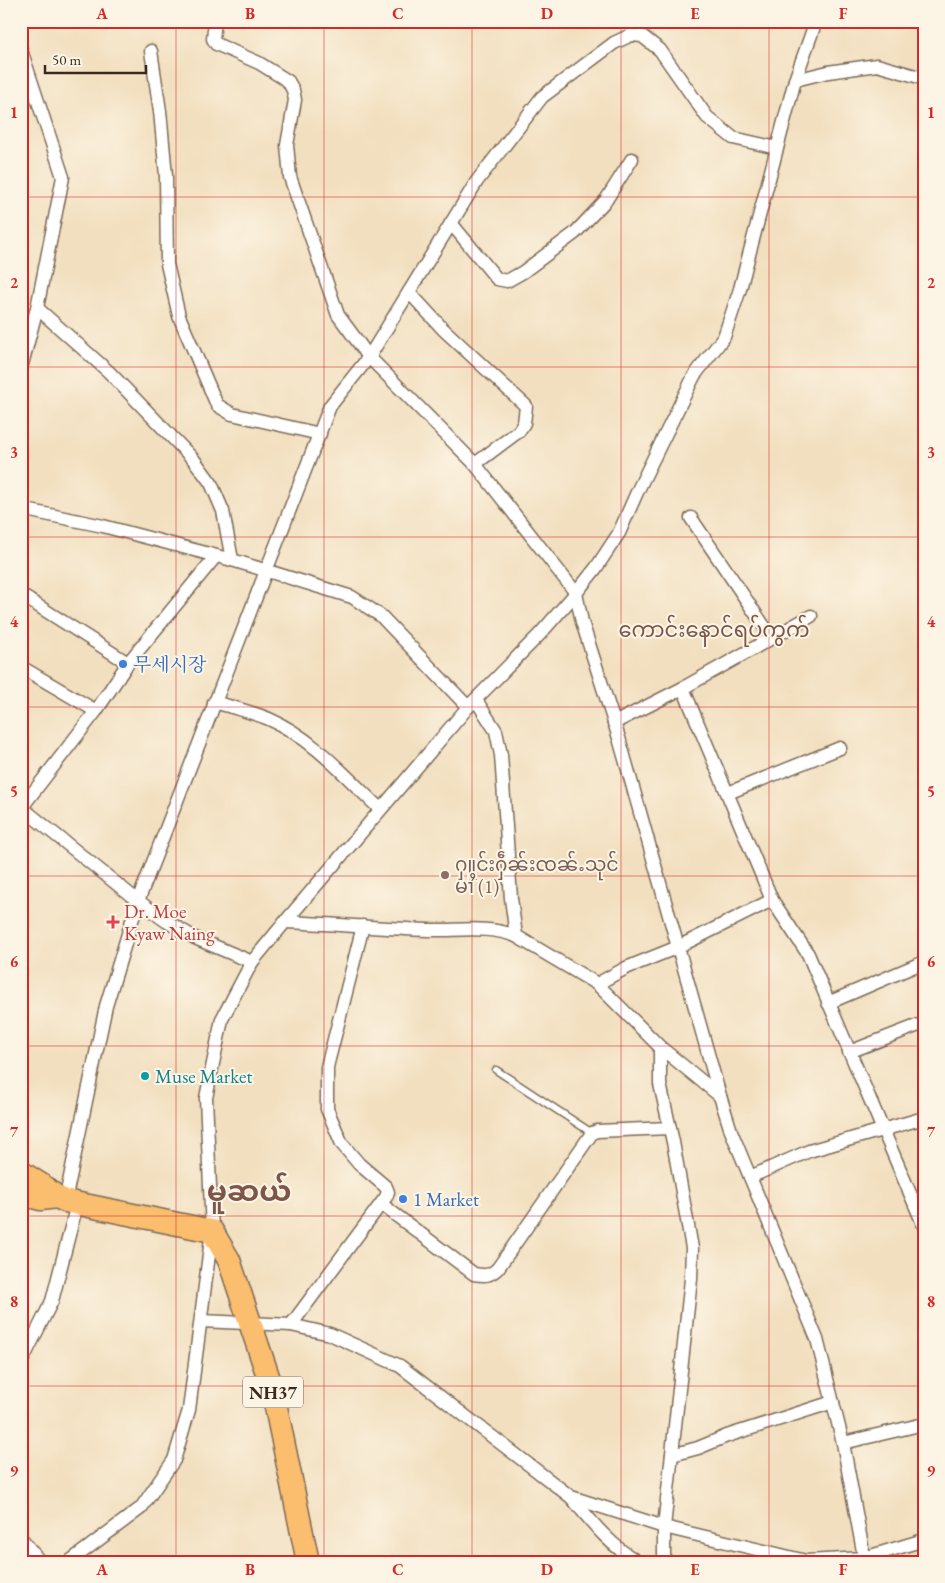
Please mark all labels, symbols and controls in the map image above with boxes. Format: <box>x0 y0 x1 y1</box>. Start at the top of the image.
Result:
text: A <box>95 3 108 24</box>
text: B <box>245 3 255 24</box>
text: C <box>392 3 404 24</box>
text: D <box>541 3 553 24</box>
text: E <box>690 3 700 24</box>
text: F <box>839 3 848 24</box>
scale bar <box>45 42 146 74</box>
text: 50 m <box>52 50 81 69</box>
text: 1 <box>10 102 18 123</box>
text: 1 <box>927 102 935 123</box>
text: 2 <box>10 272 19 293</box>
text: 2 <box>927 272 936 293</box>
text: 3 <box>10 442 18 463</box>
text: 3 <box>927 442 935 463</box>
text: 4 <box>10 611 19 632</box>
text: 4 <box>927 611 936 632</box>
district label: ကောင်းနောင်ရပ်ကွက် <box>618 614 810 647</box>
place label: 무세시장 <box>133 652 207 677</box>
marker: 무세시장 <box>117 658 129 670</box>
text: 5 <box>10 781 18 802</box>
text: 5 <box>927 781 935 802</box>
place label: ႁူင်းႁဵၼ်းၸၼ်ႉသုင် မၢႆ (1) <box>455 850 619 899</box>
marker: ႁူင်းႁဵၼ်းၸၼ်ႉသုင် မၢႆ (1) <box>439 869 451 881</box>
place label: Dr. Moe Kyaw Naing <box>124 899 215 946</box>
marker: Dr. Moe Kyaw Naing <box>106 915 120 929</box>
text: 6 <box>10 951 19 972</box>
text: 6 <box>927 951 936 972</box>
place label: Muse Market <box>155 1064 252 1089</box>
marker: Muse Market <box>139 1070 151 1082</box>
text: 7 <box>10 1121 19 1142</box>
text: 7 <box>927 1121 936 1142</box>
district label: မူဆယ် <box>207 1172 291 1214</box>
place label: 1 Market <box>413 1187 479 1212</box>
marker: 1 Market <box>397 1193 409 1205</box>
text: 8 <box>10 1291 18 1312</box>
text: 8 <box>927 1291 935 1312</box>
road number: NH37 <box>243 1376 303 1408</box>
text: 9 <box>10 1460 19 1481</box>
text: 9 <box>927 1460 936 1481</box>
text: A <box>95 1559 108 1580</box>
text: B <box>245 1559 255 1580</box>
text: C <box>392 1559 404 1580</box>
text: D <box>541 1559 553 1580</box>
text: E <box>690 1559 700 1580</box>
text: F <box>839 1559 848 1580</box>

